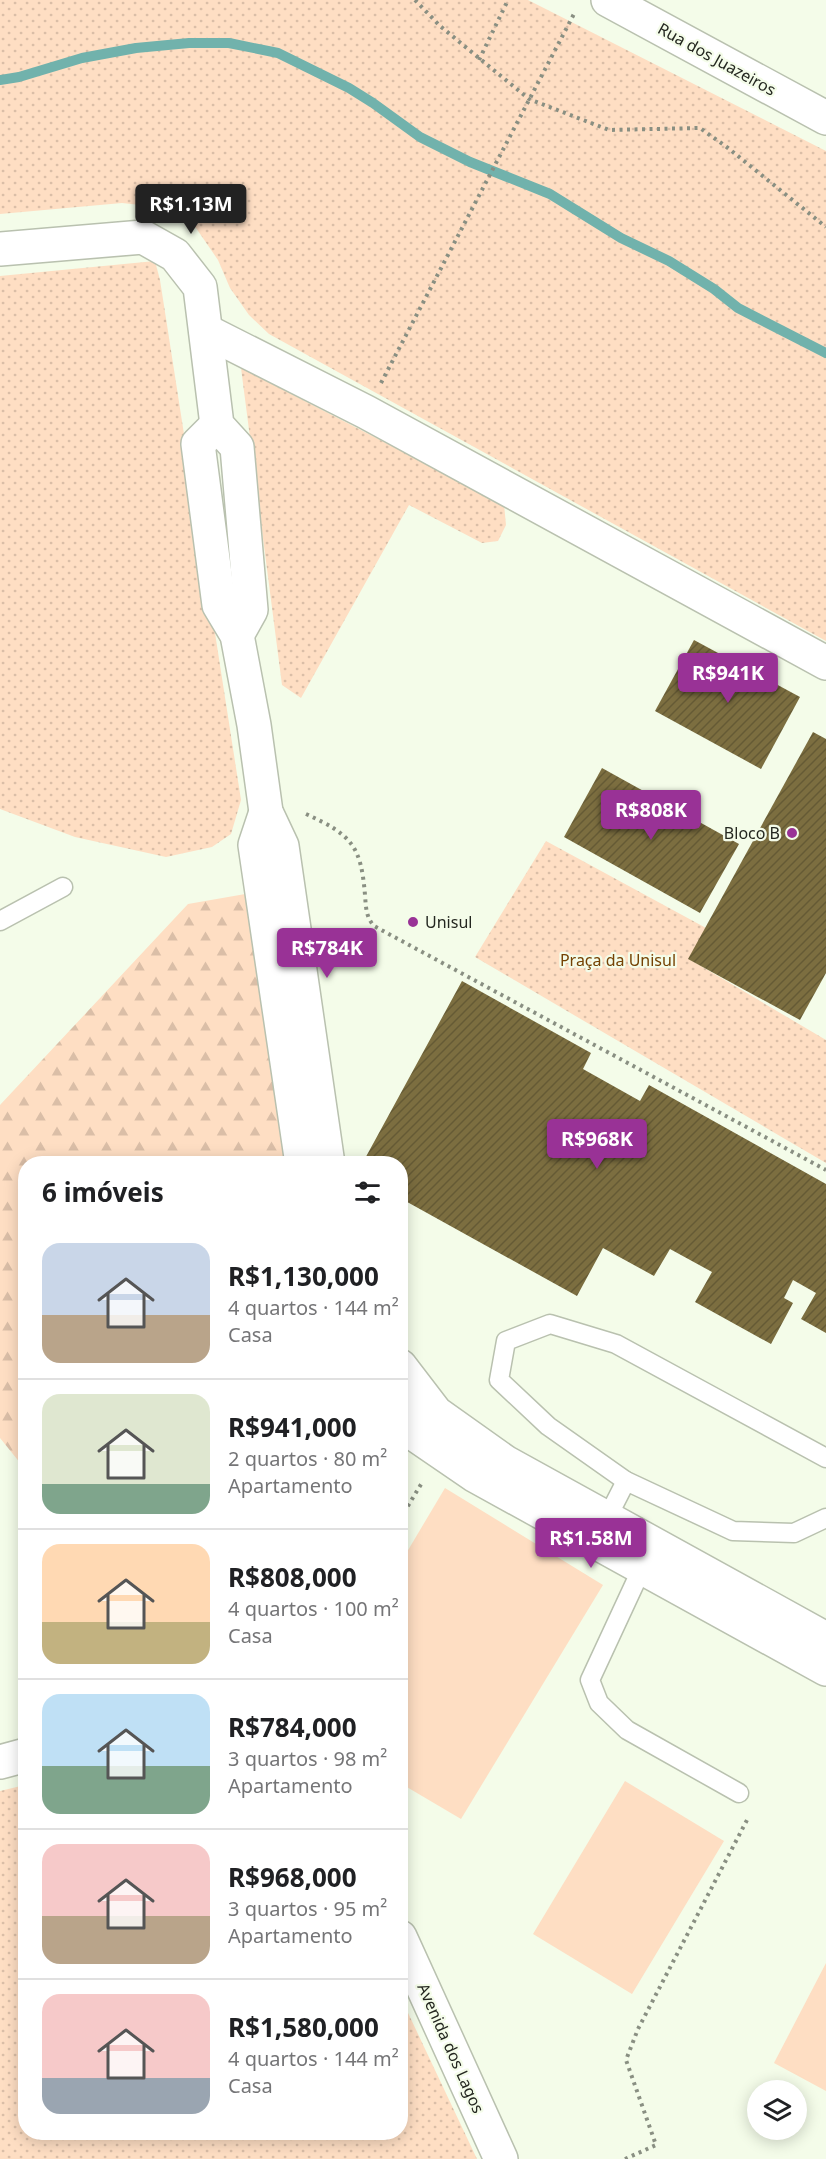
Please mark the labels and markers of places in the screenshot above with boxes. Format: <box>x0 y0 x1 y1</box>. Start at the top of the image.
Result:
pin: R$1.13M <box>136 184 246 235</box>
pin: R$941K <box>679 653 777 704</box>
pin: R$808K <box>602 790 700 841</box>
place label: Bloco B <box>724 822 780 844</box>
marker: Bloco B <box>785 826 799 840</box>
place label: Unisul <box>425 911 472 933</box>
marker: Unisul <box>406 915 420 929</box>
pin: R$784K <box>278 928 376 979</box>
pin: R$968K <box>548 1119 646 1170</box>
pin: R$1.58M <box>536 1518 646 1569</box>

